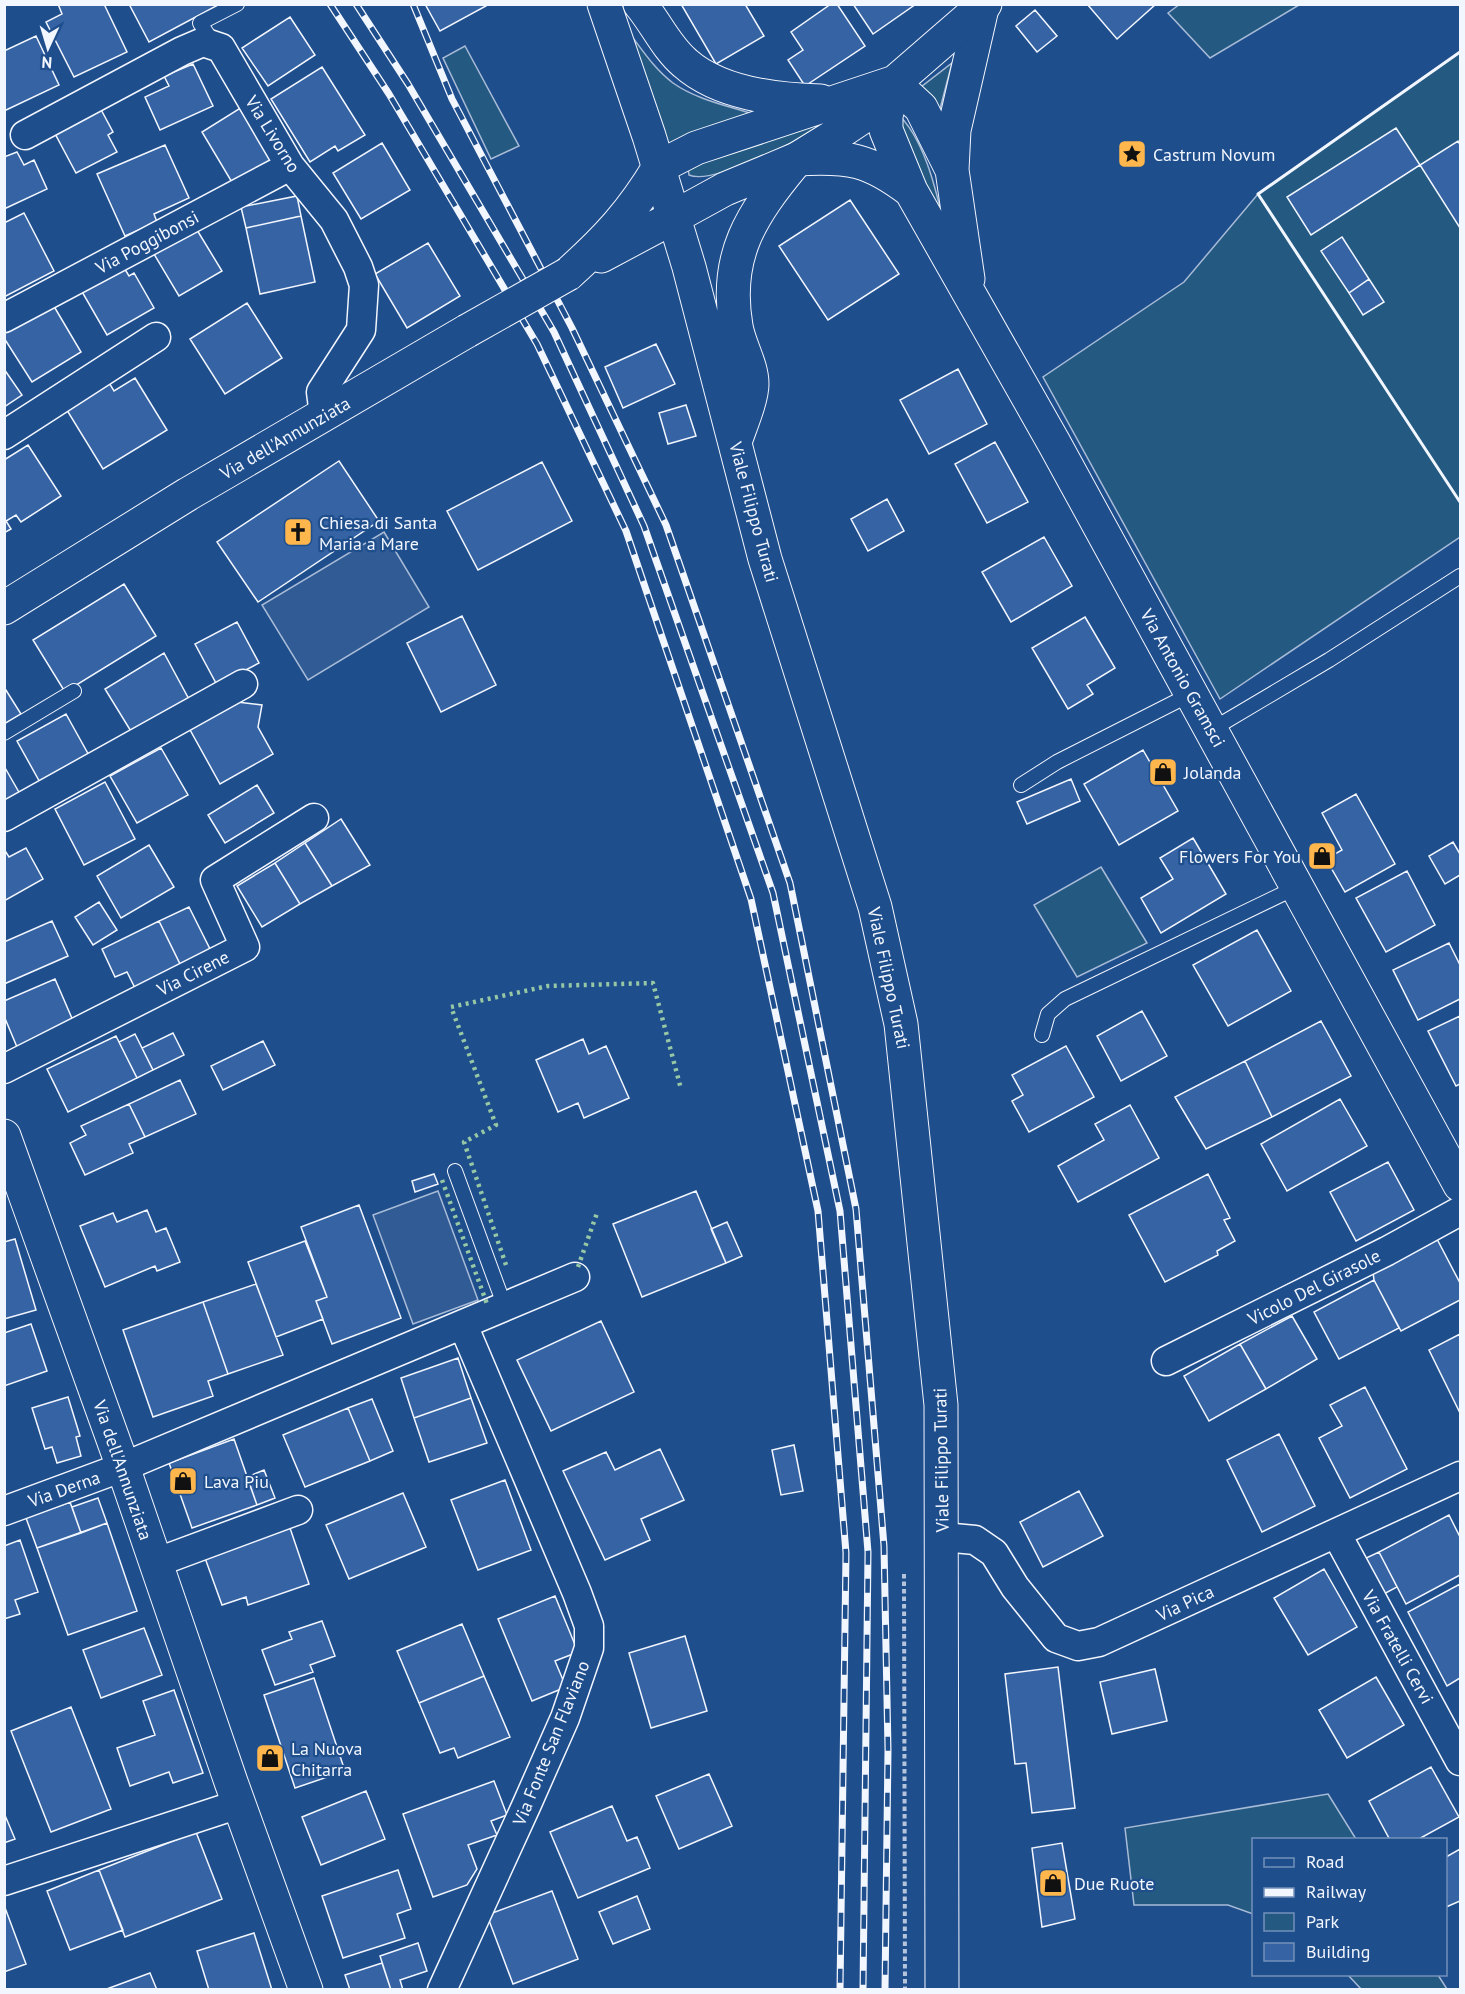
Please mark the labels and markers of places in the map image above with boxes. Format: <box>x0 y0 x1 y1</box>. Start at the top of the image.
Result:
place icon: Castrum Novum <box>1116 138 1148 170</box>
place label: Castrum Novum <box>1153 143 1275 166</box>
place label: Chiesa di Santa Maria a Mare <box>319 511 437 555</box>
church icon: Chiesa di Santa Maria a Mare <box>282 516 314 548</box>
shop icon: Jolanda <box>1147 756 1179 788</box>
place label: Jolanda <box>1183 761 1242 784</box>
shop icon: Flowers For You <box>1306 840 1338 872</box>
place label: Flowers For You <box>1179 845 1301 868</box>
shop icon: Lava Piu <box>167 1465 199 1497</box>
place label: Lava Piu <box>204 1470 269 1493</box>
place label: La Nuova Chitarra <box>291 1737 363 1781</box>
shop icon: La Nuova Chitarra <box>254 1742 286 1774</box>
shop icon: Due Ruote <box>1037 1867 1069 1899</box>
place label: Due Ruote <box>1074 1872 1154 1895</box>

